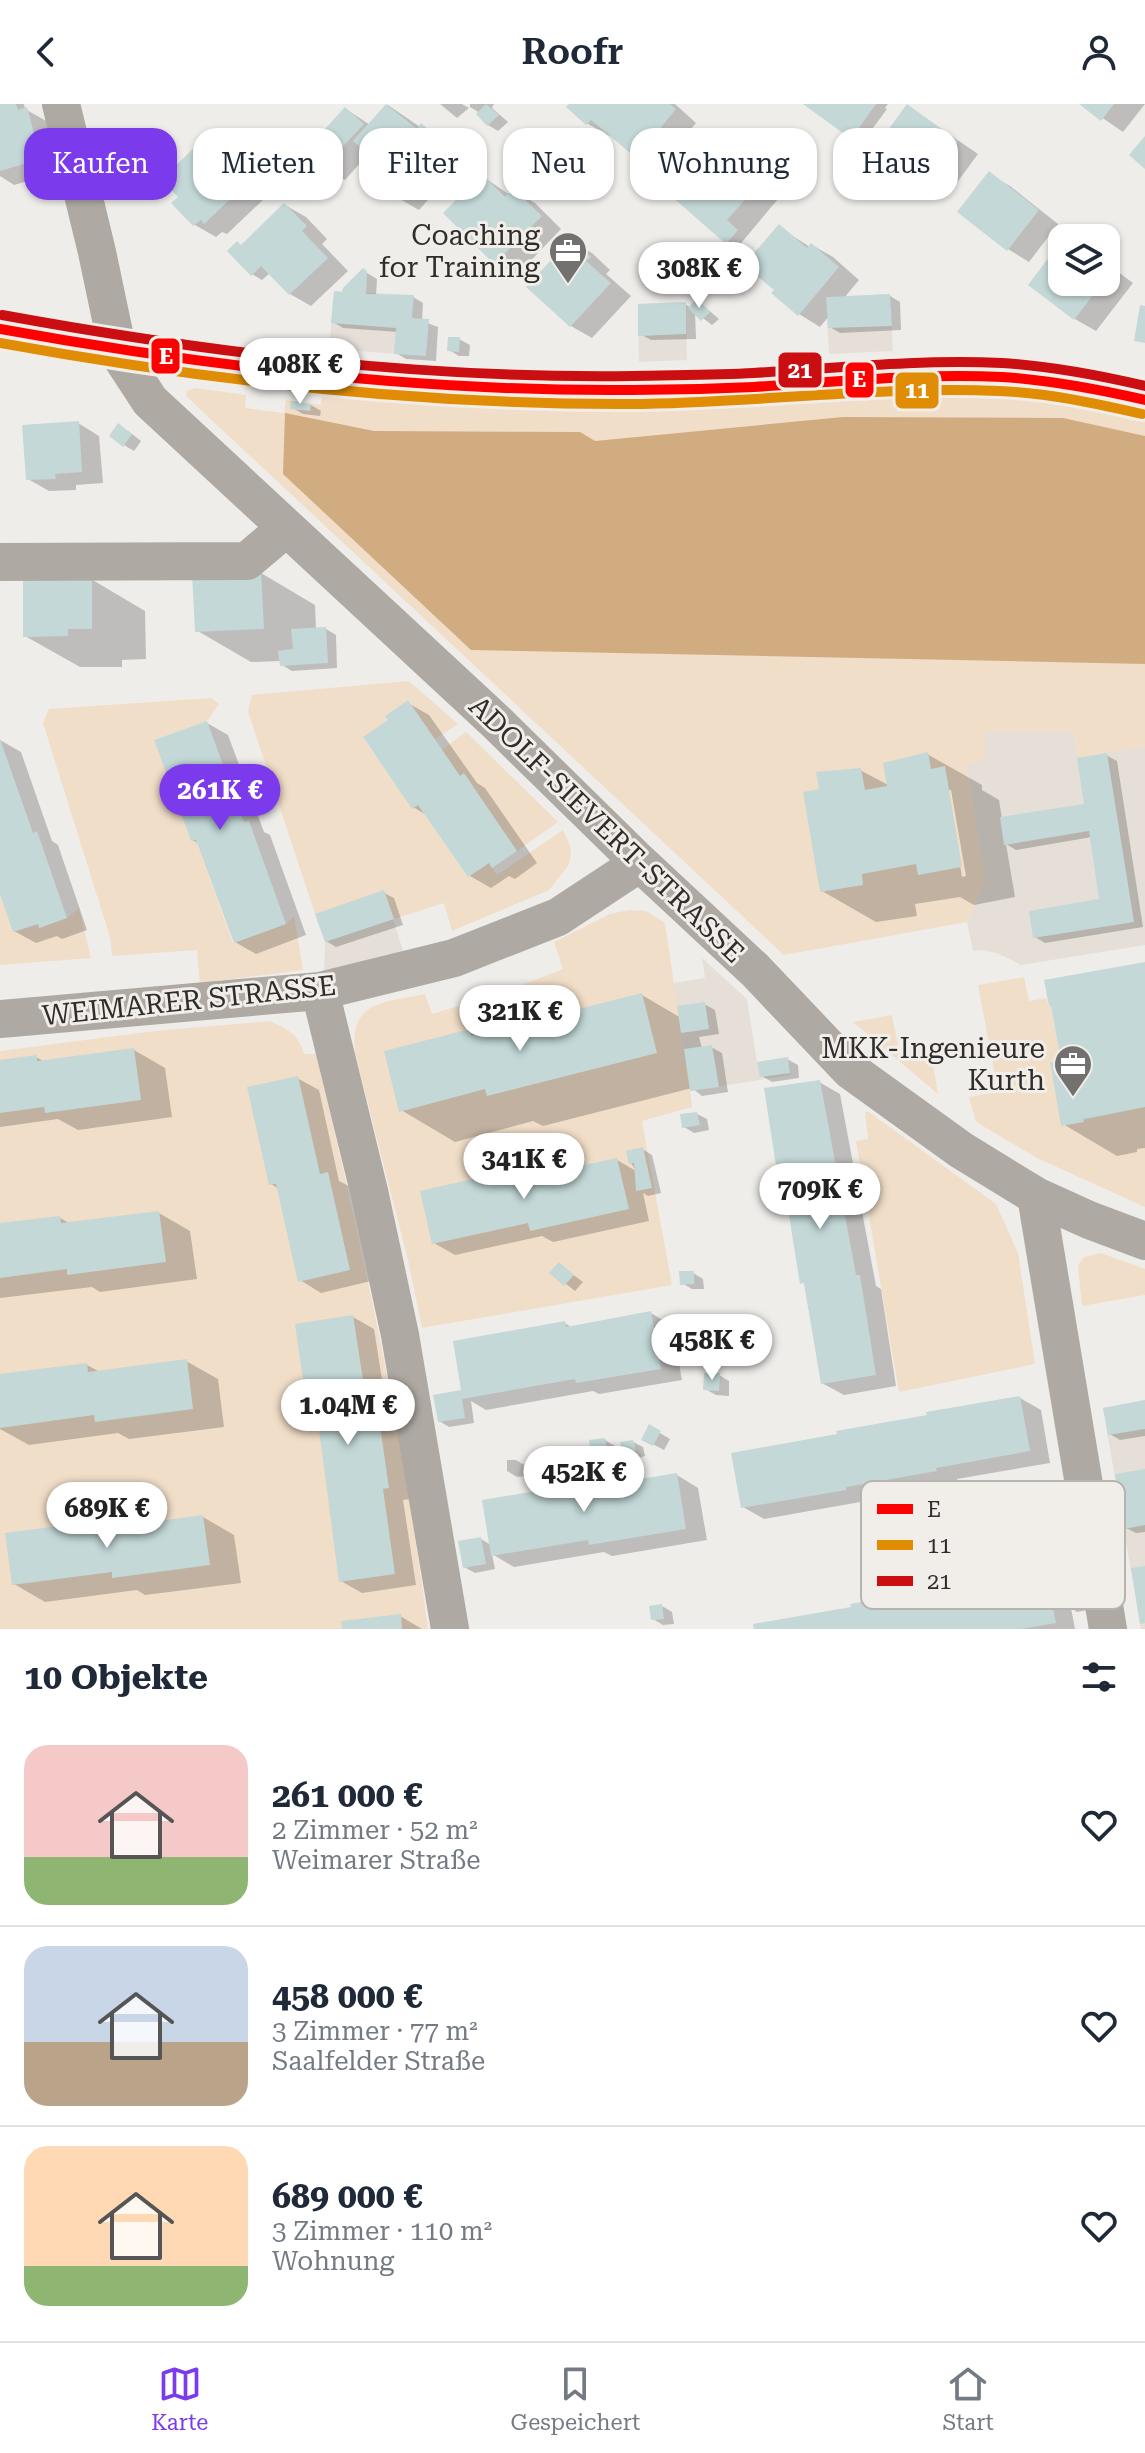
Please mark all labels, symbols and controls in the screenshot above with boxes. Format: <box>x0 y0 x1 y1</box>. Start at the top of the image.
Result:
icon: back <box>24 30 68 74</box>
icon: person <box>1077 30 1121 74</box>
text: Roofr <box>522 31 623 73</box>
chip: Kaufen <box>24 128 177 200</box>
chip: Mieten <box>193 128 343 200</box>
chip: Filter <box>359 128 487 200</box>
chip: Neu <box>503 128 614 200</box>
chip: Wohnung <box>630 128 817 200</box>
chip: Haus <box>833 128 958 200</box>
place label: Coaching for Training <box>379 219 540 284</box>
map controls <box>1048 224 1120 296</box>
button: layers <box>1048 224 1120 296</box>
office icon: Coaching for Training <box>547 230 589 285</box>
pin: 308K € <box>634 242 764 310</box>
text: 308K € <box>656 253 742 283</box>
line badge: E <box>150 337 181 375</box>
pin: 408K € <box>235 338 365 406</box>
text: E <box>159 344 173 369</box>
text: 408K € <box>257 349 343 379</box>
line badge: 21 <box>777 351 823 389</box>
text: 21 <box>788 358 812 383</box>
line badge: E <box>844 361 875 399</box>
text: E <box>852 367 866 392</box>
line badge: 11 <box>894 371 940 410</box>
text: 11 <box>905 378 929 403</box>
street label: ADOLF-SIEVERT-STRASSE <box>462 689 751 969</box>
pin: 261K € <box>155 764 285 832</box>
text: 261K € <box>177 775 263 805</box>
street label: WEIMARER STRASSE <box>41 969 338 1032</box>
pin: 321K € <box>455 985 585 1053</box>
text: 321K € <box>477 996 563 1026</box>
place label: MKK-Ingenieure Kurth <box>821 1032 1045 1097</box>
office icon: MKK-Ingenieure Kurth <box>1052 1043 1094 1098</box>
pin: 341K € <box>459 1133 589 1201</box>
text: 341K € <box>481 1144 567 1174</box>
pin: 709K € <box>755 1163 885 1231</box>
text: 709K € <box>777 1174 863 1204</box>
pin: 458K € <box>647 1314 777 1382</box>
text: 458K € <box>669 1325 755 1355</box>
pin: 1.04M € <box>274 1379 422 1447</box>
text: 1.04M € <box>299 1390 397 1420</box>
pin: 452K € <box>519 1446 649 1514</box>
text: 452K € <box>541 1457 627 1487</box>
legend <box>861 1481 1125 1609</box>
pin: 689K € <box>42 1482 172 1550</box>
text: 689K € <box>64 1493 150 1523</box>
text: E <box>927 1497 941 1522</box>
text: 11 <box>927 1533 952 1558</box>
text: 21 <box>927 1569 952 1594</box>
icon: filters <box>1077 1655 1121 1699</box>
text: 10 Objekte <box>24 1657 208 1697</box>
text: 261 000 € <box>272 1775 422 1815</box>
icon: home <box>88 1777 184 1873</box>
icon: heart <box>1077 1803 1121 1847</box>
text: 2 Zimmer · 52 m² <box>272 1815 478 1845</box>
text: Weimarer Straße <box>272 1845 480 1875</box>
text: 458 000 € <box>272 1976 422 2016</box>
icon: home <box>88 1978 184 2074</box>
icon: heart <box>1077 2004 1121 2048</box>
text: 3 Zimmer · 77 m² <box>272 2016 478 2046</box>
text: Saalfelder Straße <box>272 2046 485 2076</box>
text: 689 000 € <box>272 2176 422 2216</box>
icon: home <box>88 2178 184 2274</box>
icon: heart <box>1077 2204 1121 2248</box>
text: 3 Zimmer · 110 m² <box>272 2216 492 2246</box>
text: Wohnung <box>272 2246 394 2276</box>
tab: Karte <box>151 2362 208 2435</box>
tab: Gespeichert <box>511 2362 640 2435</box>
tab: Start <box>943 2362 994 2435</box>

